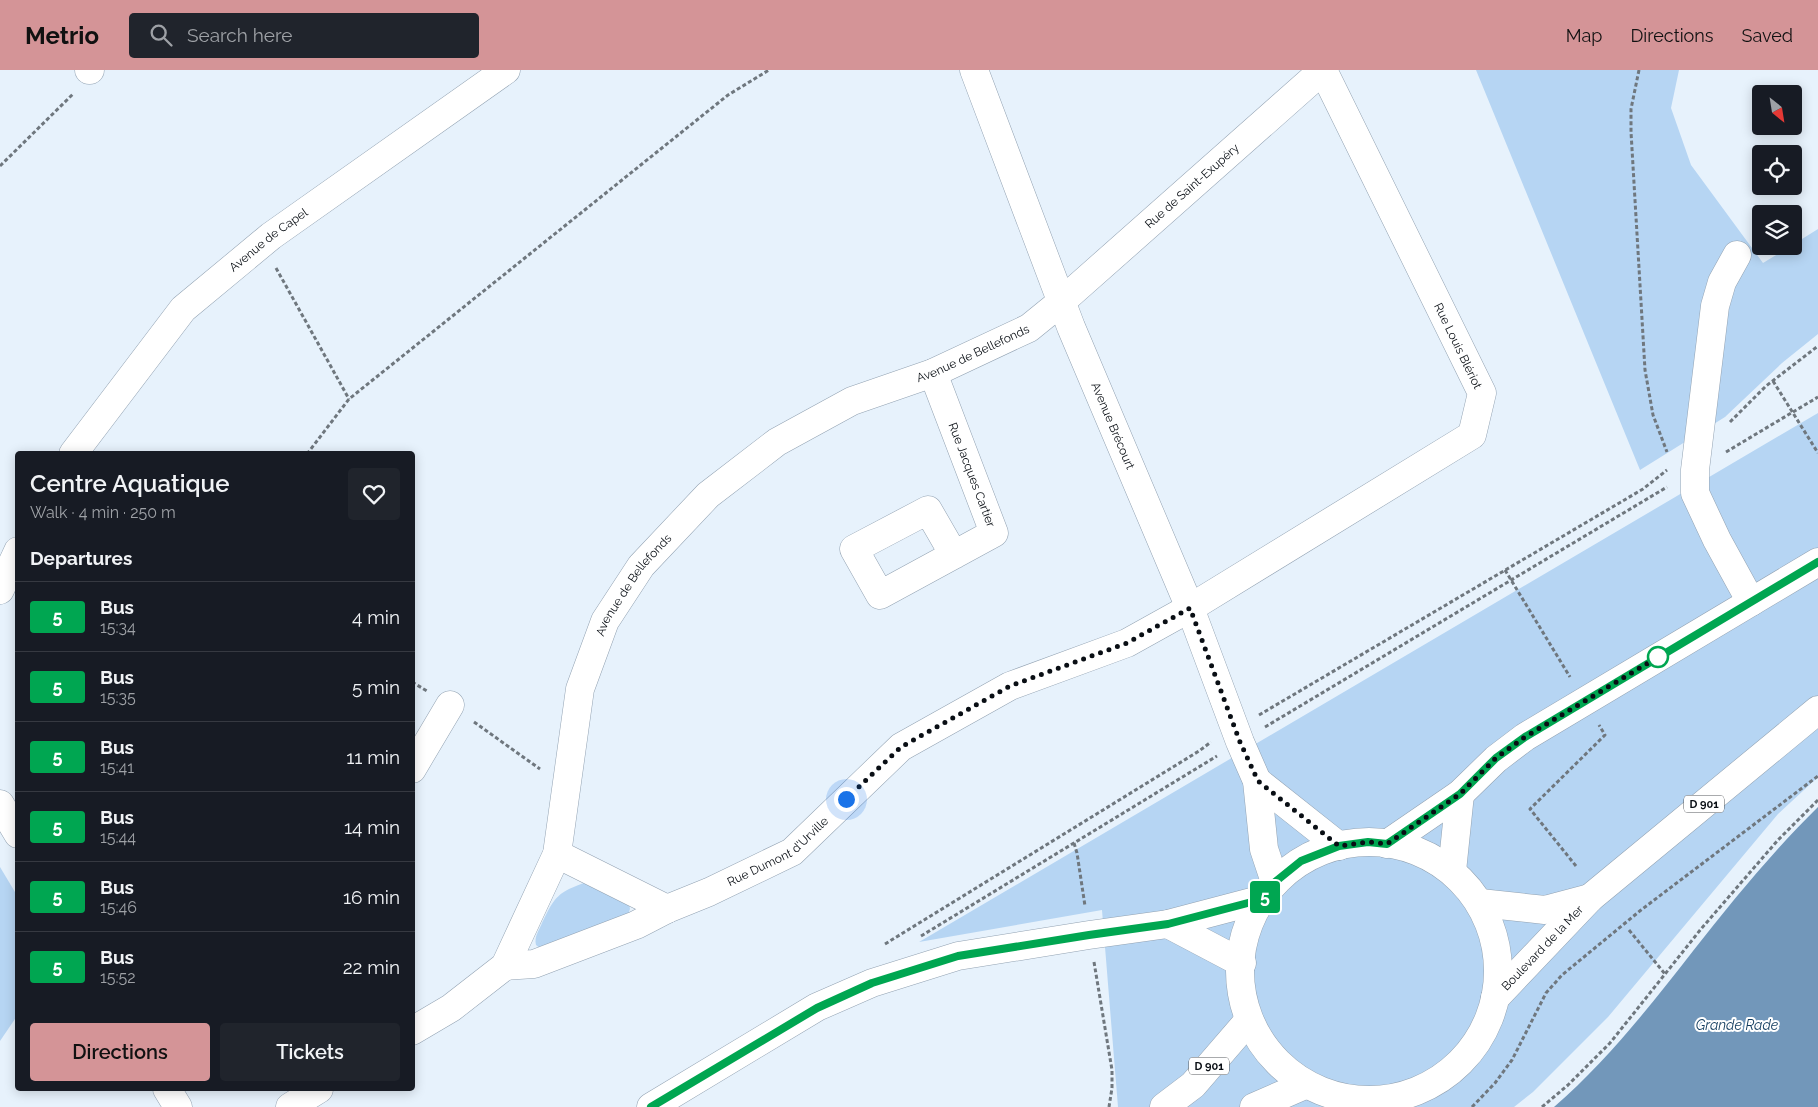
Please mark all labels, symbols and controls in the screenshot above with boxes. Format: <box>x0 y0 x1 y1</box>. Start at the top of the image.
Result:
search box <box>129 13 479 58</box>
text: Metrio <box>25 21 99 50</box>
icon: search <box>147 21 175 49</box>
text: Search here <box>187 24 292 46</box>
text: Map <box>1566 25 1602 46</box>
text: Directions <box>1630 25 1714 46</box>
text: Saved <box>1742 25 1793 46</box>
north arrow <box>1752 85 1802 135</box>
map controls <box>1752 85 1802 255</box>
street label: Rue de Saint-Exupéry <box>1142 140 1242 231</box>
button: locate <box>1752 145 1802 195</box>
street label: Avenue de Capel <box>227 205 311 275</box>
button: layers <box>1752 205 1802 255</box>
street label: Rue Louis Blériot <box>1431 301 1485 391</box>
street label: Avenue de Bellefonds <box>915 322 1032 385</box>
street label: Avenue Brécourt <box>1088 380 1137 472</box>
street label: Rue Jacques Cartier <box>946 421 998 530</box>
button: heart <box>348 468 400 520</box>
text: Centre Aquatique <box>30 469 229 498</box>
text: Walk · 4 min · 250 m <box>30 503 176 522</box>
street label: Avenue de Bellefonds <box>593 531 675 638</box>
text: Departures <box>30 547 132 569</box>
text: Bus <box>100 596 134 618</box>
text: 5 <box>53 606 62 627</box>
text: 4 min <box>352 606 400 628</box>
text: 15:34 <box>100 618 136 637</box>
unlabelled marker <box>1647 646 1669 668</box>
text: Bus <box>100 666 134 688</box>
text: 5 <box>53 676 62 697</box>
text: 5 min <box>352 676 400 698</box>
text: 15:35 <box>100 688 136 707</box>
text: Bus <box>100 736 134 758</box>
text: 5 <box>53 746 62 767</box>
text: 11 min <box>346 746 400 768</box>
text: 15:41 <box>100 758 134 777</box>
your location <box>834 787 859 812</box>
road number: D 901 <box>1684 796 1724 812</box>
text: Bus <box>100 806 134 828</box>
street label: Rue Dumont d'Urville <box>725 814 831 889</box>
text: 5 <box>53 816 62 837</box>
text: 14 min <box>344 816 400 838</box>
text: 15:44 <box>100 828 136 847</box>
text: Bus <box>100 876 134 898</box>
line badge: 5 <box>1249 881 1281 913</box>
text: 5 <box>53 886 62 907</box>
text: 16 min <box>343 886 400 908</box>
text: 5 <box>1260 886 1270 907</box>
text: 15:46 <box>100 898 137 917</box>
street label: Boulevard de la Mer <box>1499 902 1587 993</box>
text: Bus <box>100 946 134 968</box>
text: 5 <box>53 956 62 977</box>
text: 22 min <box>343 956 400 978</box>
text: 15:52 <box>100 968 136 987</box>
water label: Grande Rade <box>1696 1017 1779 1033</box>
button: Directions <box>30 1023 210 1081</box>
button: Tickets <box>220 1023 400 1081</box>
road number: D 901 <box>1189 1058 1229 1074</box>

